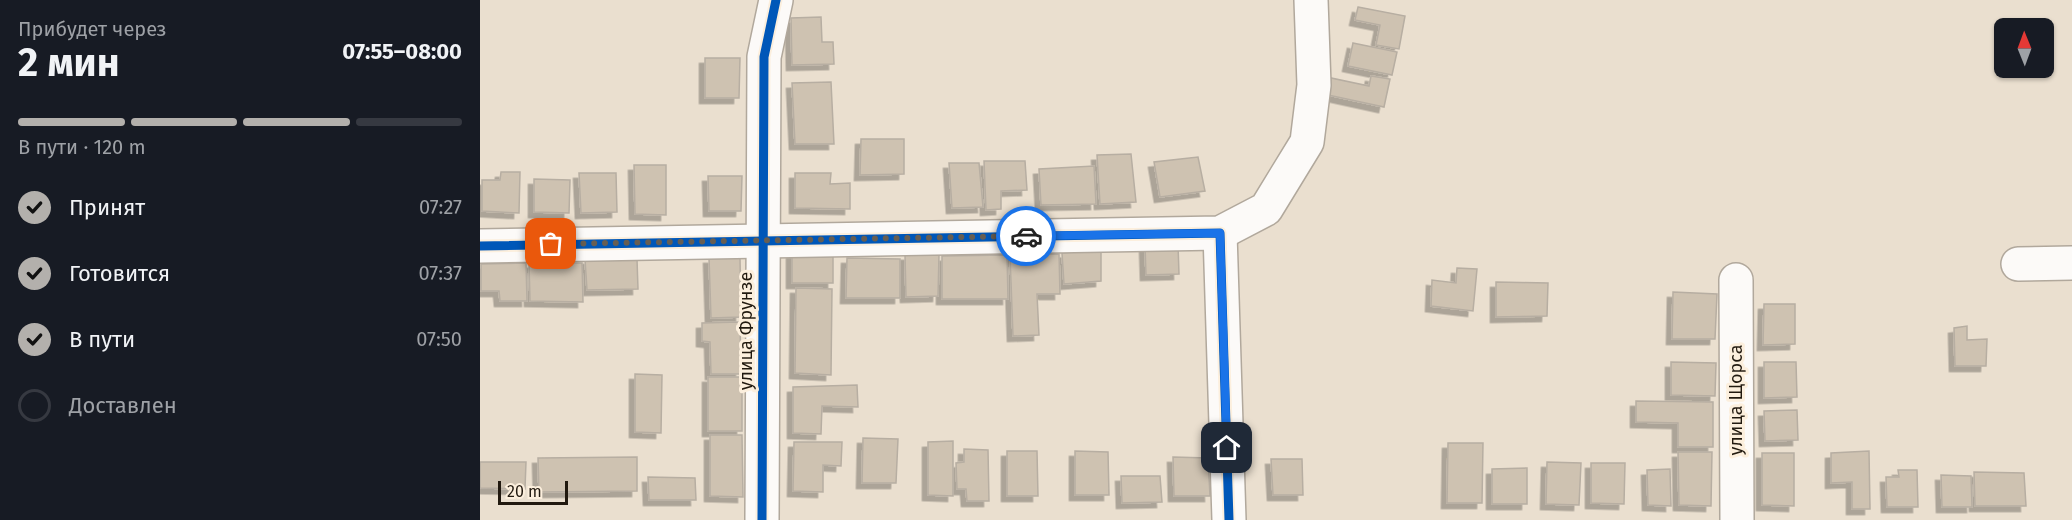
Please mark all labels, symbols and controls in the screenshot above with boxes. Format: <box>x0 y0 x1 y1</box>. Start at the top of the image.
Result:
text: Прибудет через <box>18 17 167 41</box>
north arrow <box>1994 18 2054 78</box>
map controls <box>1994 18 2054 78</box>
text: 07:55–08:00 <box>342 38 462 65</box>
text: 2 мин <box>18 40 120 86</box>
text: В пути · 120 m <box>18 135 146 159</box>
icon: check <box>18 191 51 224</box>
text: Принят <box>69 194 145 221</box>
text: 07:27 <box>419 195 462 219</box>
courier <box>996 206 1056 266</box>
pin <box>525 218 576 269</box>
icon: car <box>1010 220 1043 253</box>
icon: bag <box>534 227 567 260</box>
icon: check <box>18 257 51 290</box>
text: Готовится <box>69 260 170 287</box>
text: 07:37 <box>419 261 462 285</box>
street label: улица Фрунзе <box>735 272 757 390</box>
icon: check <box>18 323 51 356</box>
text: В пути <box>69 326 135 353</box>
text: 07:50 <box>416 327 462 351</box>
street label: улица Щорса <box>1725 345 1747 456</box>
text: Доставлен <box>69 392 177 419</box>
pin <box>1201 422 1252 473</box>
icon: home <box>1210 431 1243 464</box>
scale bar <box>498 478 568 506</box>
text: 20 m <box>507 482 542 501</box>

